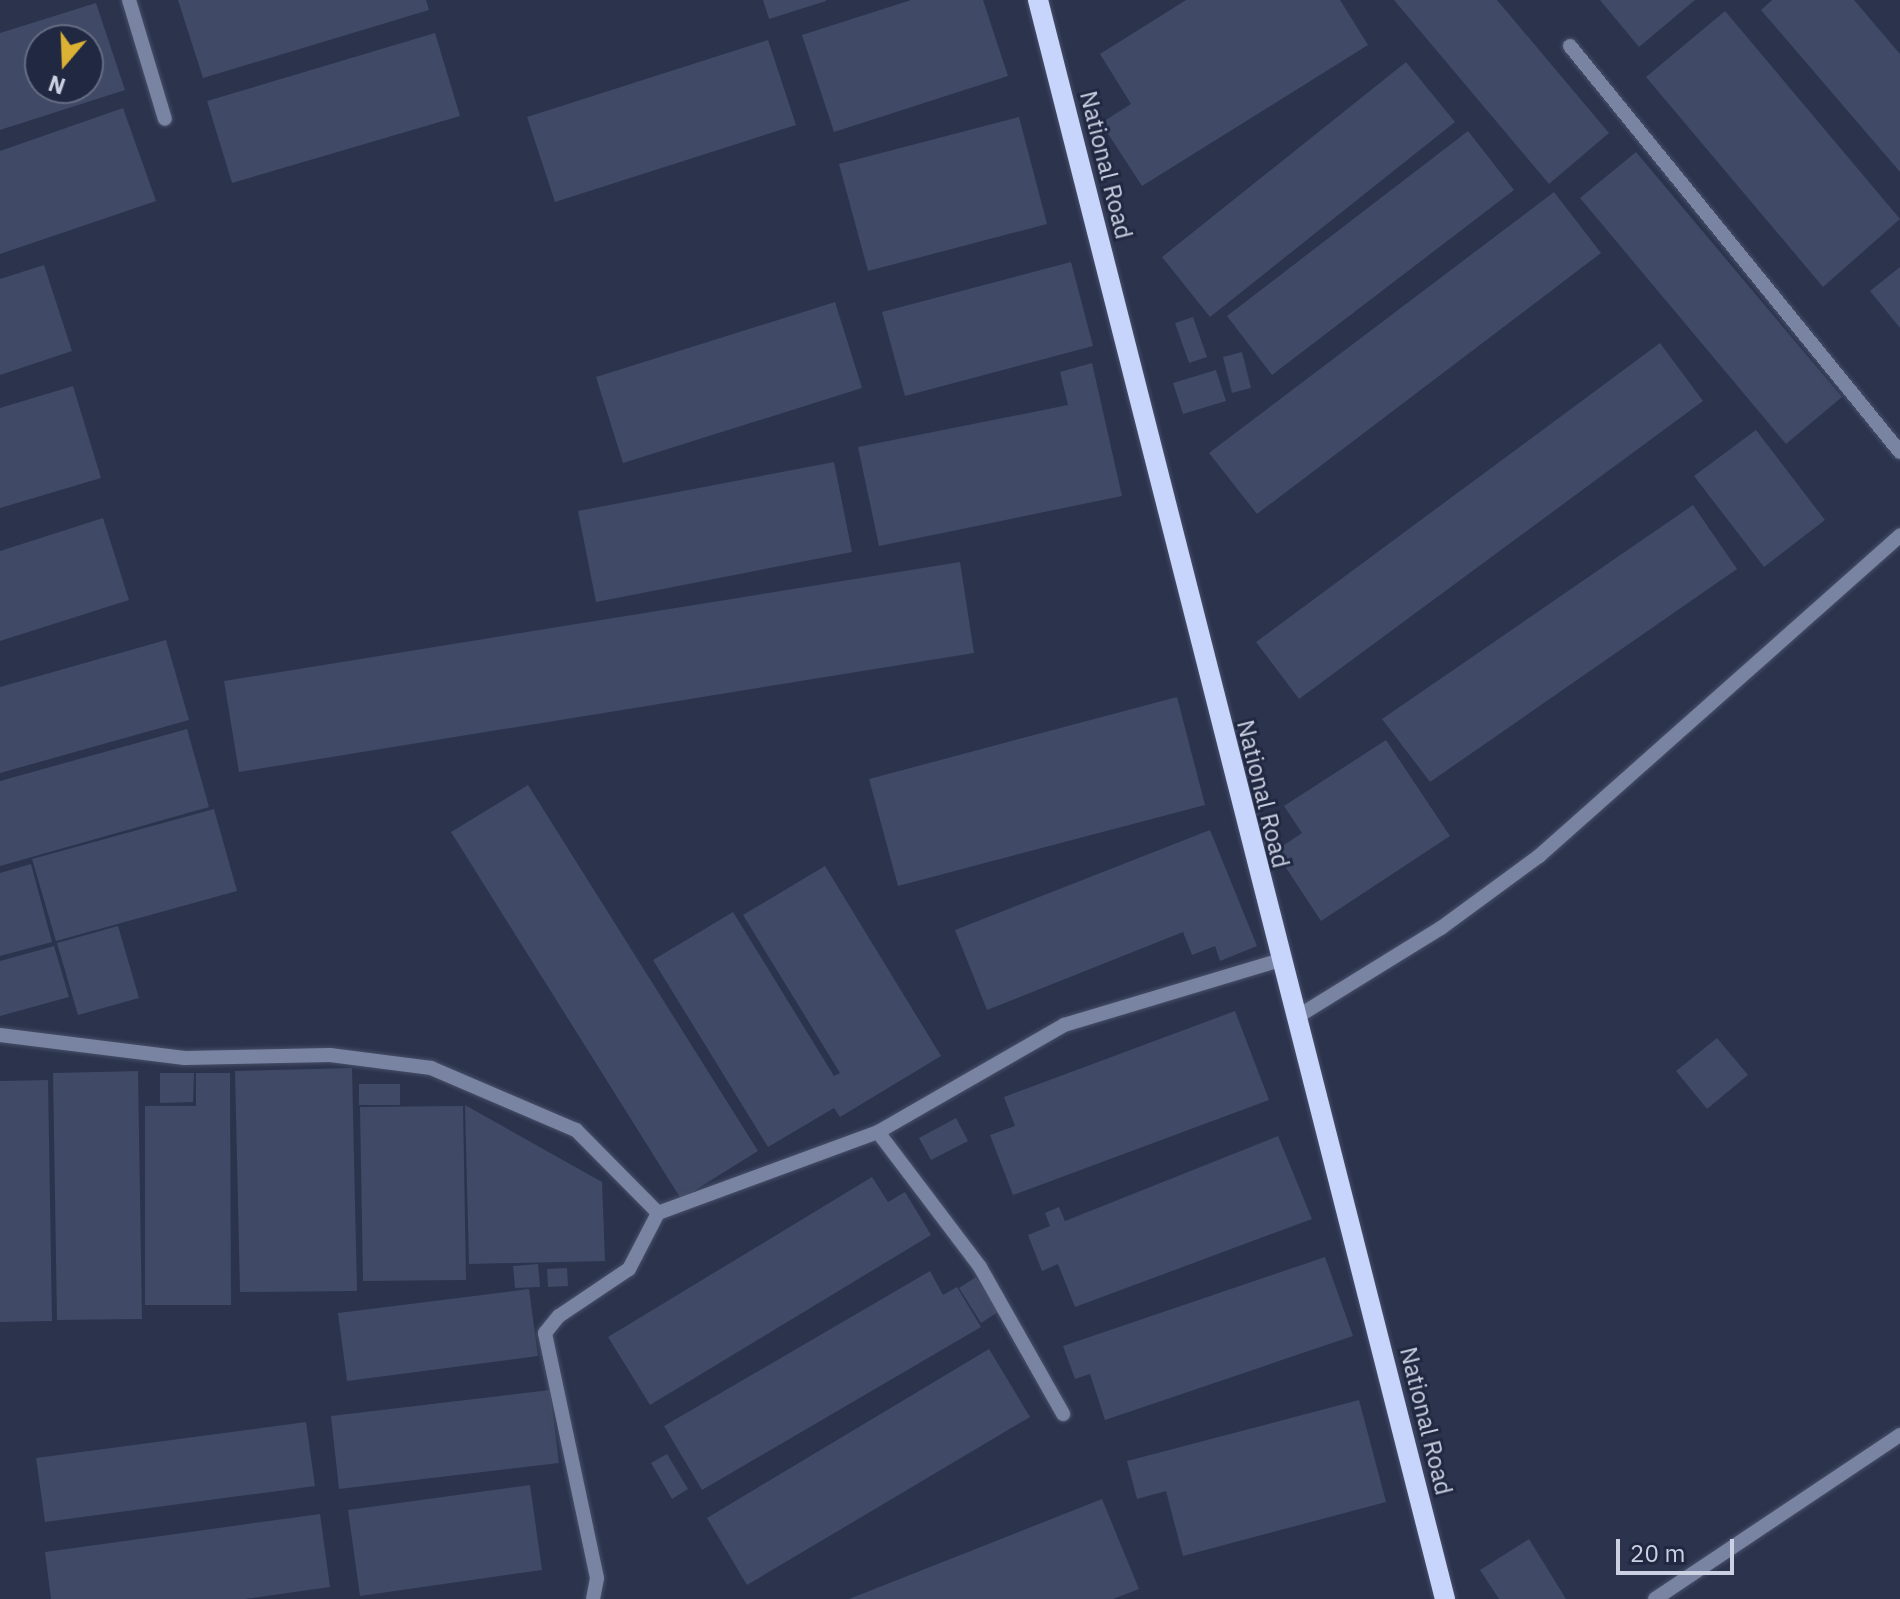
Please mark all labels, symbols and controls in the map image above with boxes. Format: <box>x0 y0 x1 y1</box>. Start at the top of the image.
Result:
north arrow <box>24 24 104 104</box>
text: N <box>44 69 69 102</box>
street label: National Road <box>1074 88 1138 242</box>
street label: National Road <box>1231 717 1295 871</box>
street label: National Road <box>1394 1344 1458 1498</box>
scale bar <box>1620 1523 1738 1573</box>
text: 20 m <box>1630 1537 1685 1569</box>

